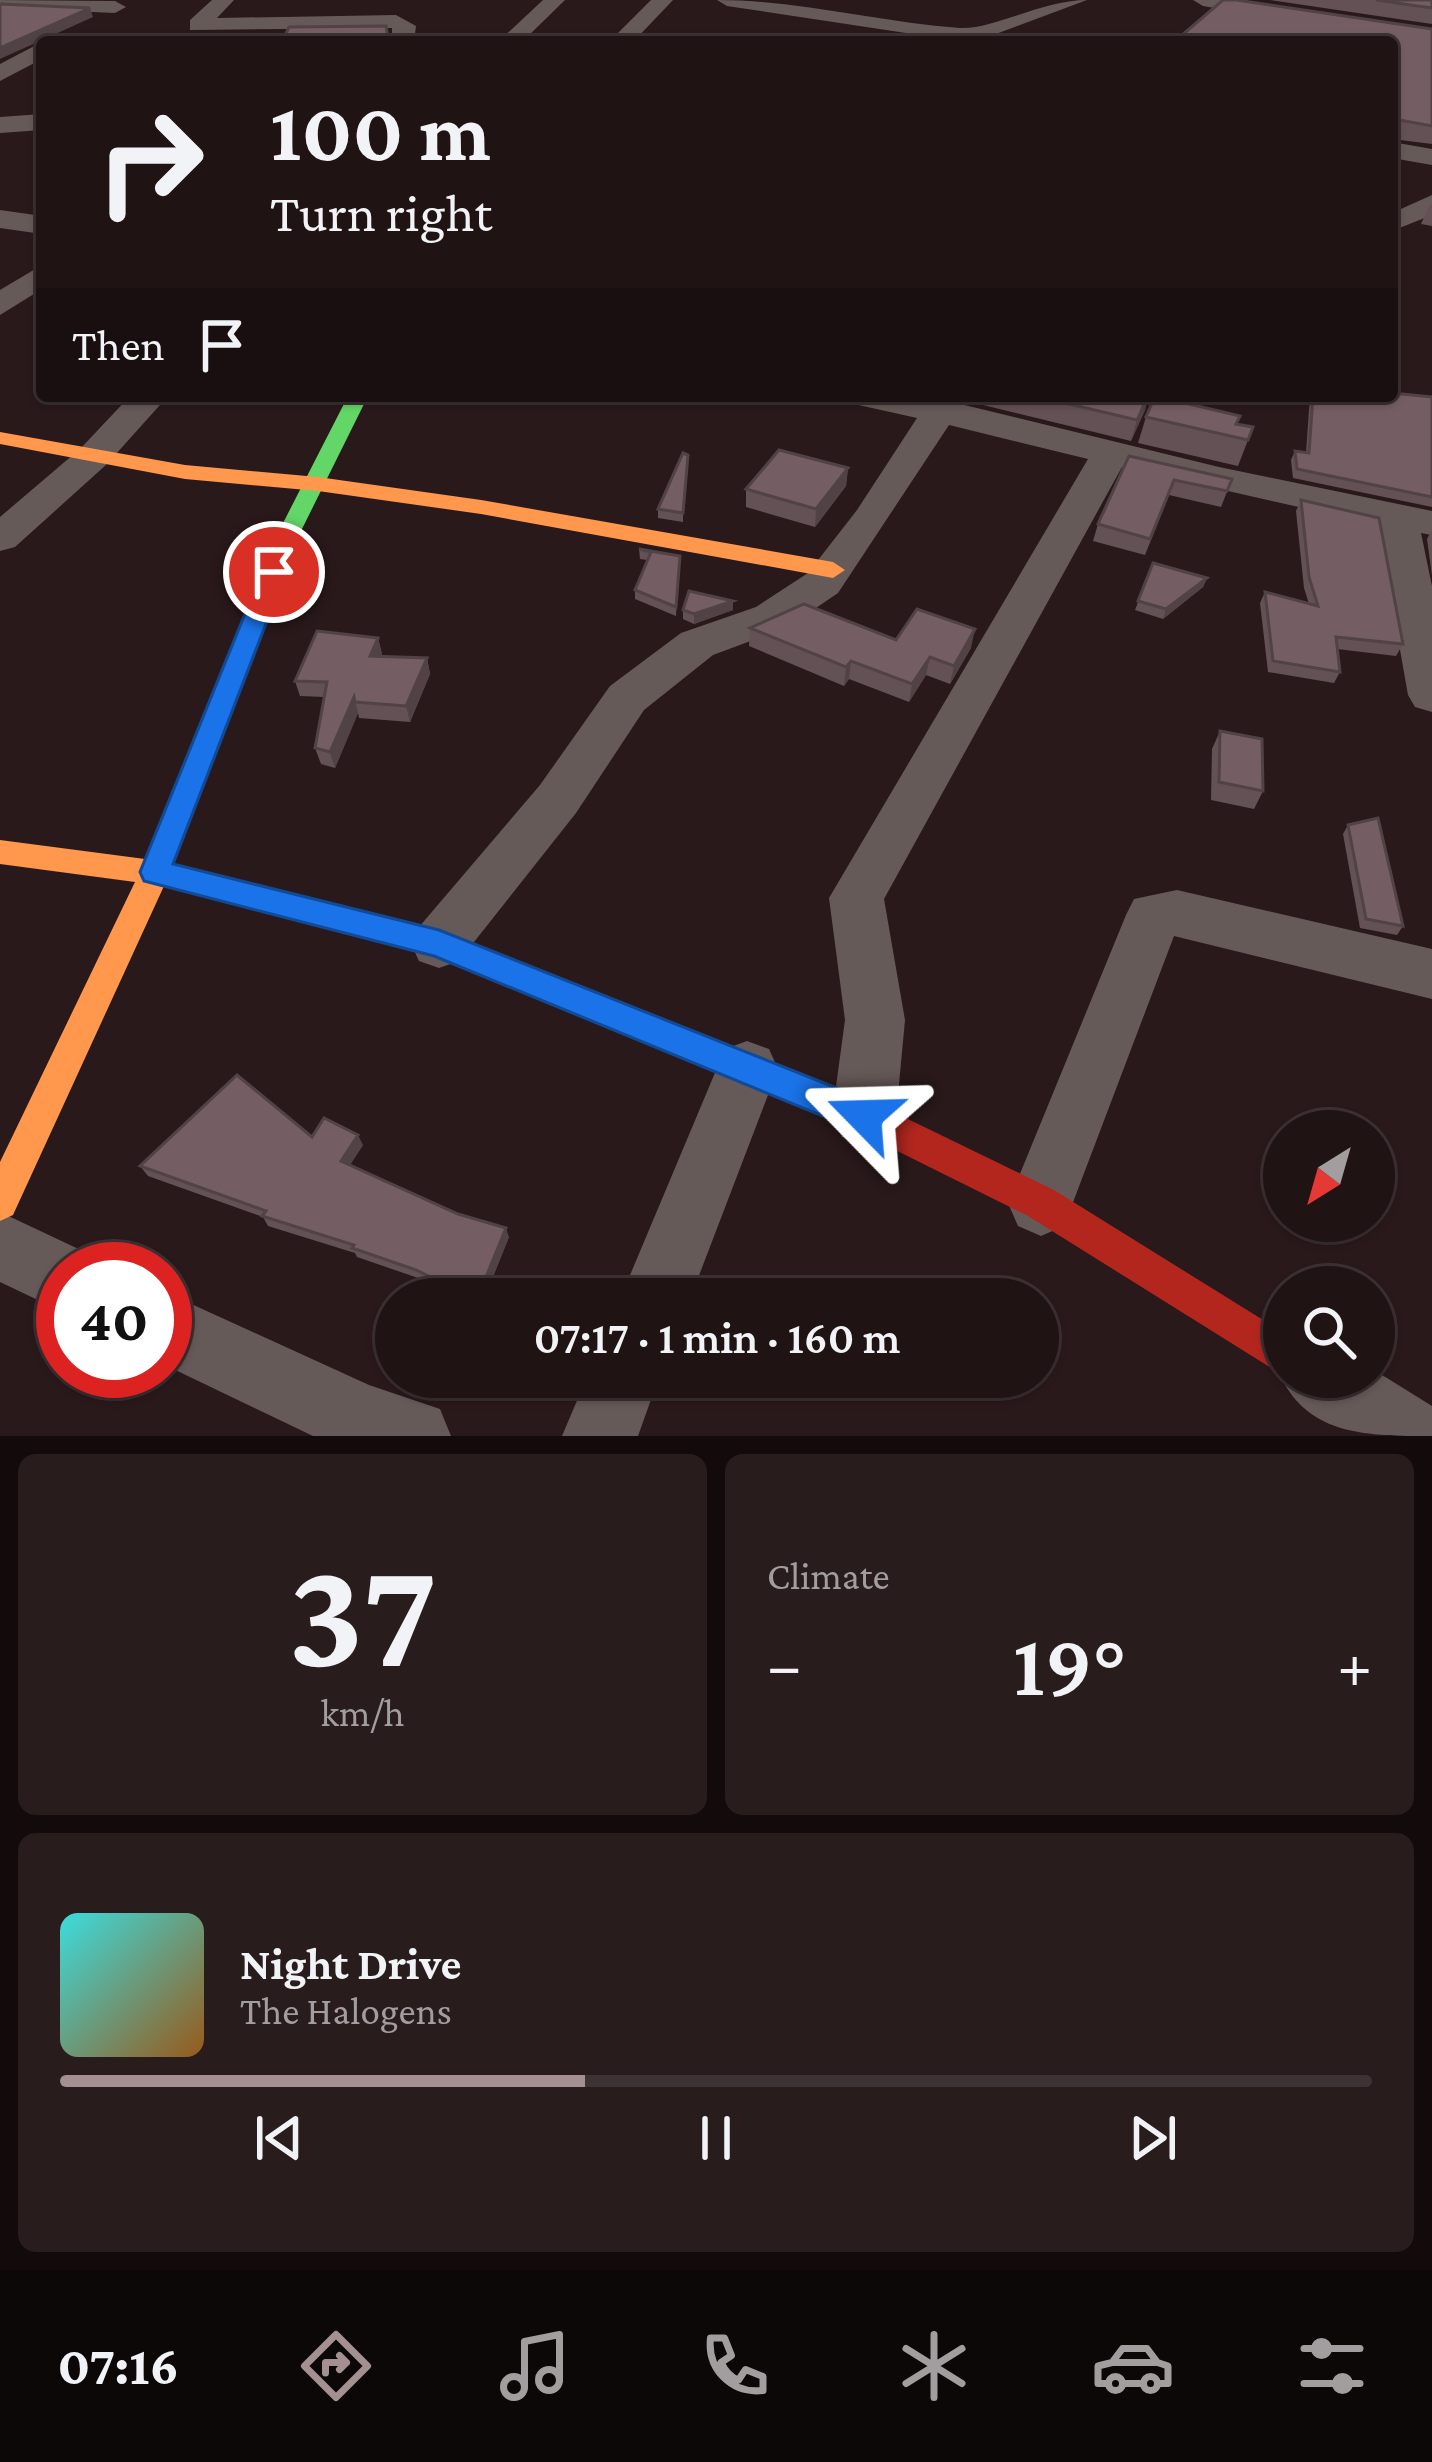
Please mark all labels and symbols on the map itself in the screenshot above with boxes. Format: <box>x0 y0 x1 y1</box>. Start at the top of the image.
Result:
pin <box>223 521 325 623</box>
position arrow <box>801 1053 927 1179</box>
north arrow <box>1263 1110 1395 1242</box>
speed limit sign: 40 <box>36 1242 192 1398</box>

